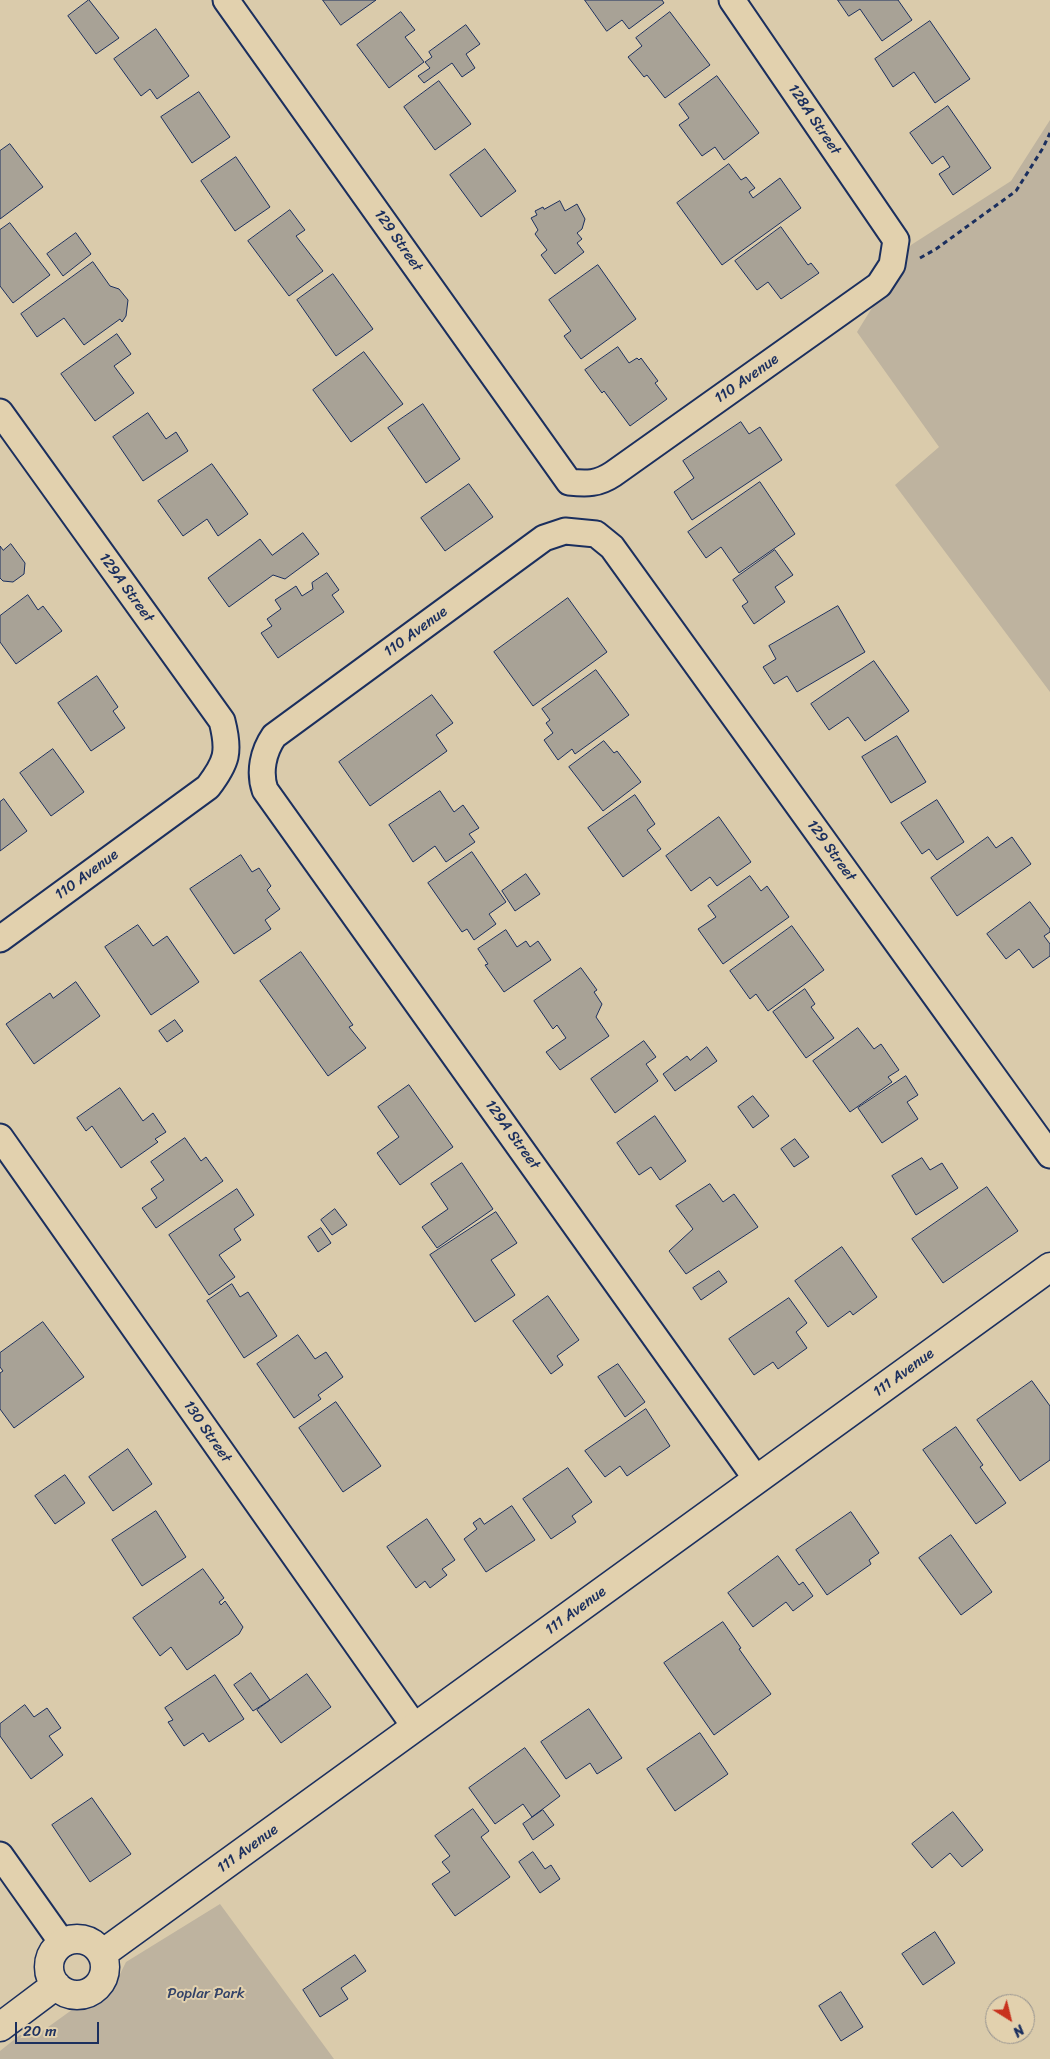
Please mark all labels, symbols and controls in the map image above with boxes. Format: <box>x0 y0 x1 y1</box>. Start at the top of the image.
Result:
street label: 128A Street <box>784 81 844 159</box>
street label: 129 Street <box>370 206 426 276</box>
street label: 110 Avenue <box>711 350 783 408</box>
street label: 129A Street <box>95 550 157 626</box>
street label: 110 Avenue <box>381 603 451 661</box>
street label: 129 Street <box>803 817 859 885</box>
street label: 110 Avenue <box>52 846 122 904</box>
street label: 129A Street <box>481 1097 543 1173</box>
street label: 111 Avenue <box>870 1345 938 1401</box>
street label: 130 Street <box>179 1397 235 1467</box>
street label: 111 Avenue <box>542 1583 610 1639</box>
street label: 111 Avenue <box>214 1821 282 1877</box>
park label: Poplar Park <box>167 1985 245 2003</box>
north arrow <box>985 1994 1035 2044</box>
scale bar <box>18 2012 101 2044</box>
text: 20 m <box>23 2018 57 2044</box>
text: N <box>1007 2018 1030 2044</box>

